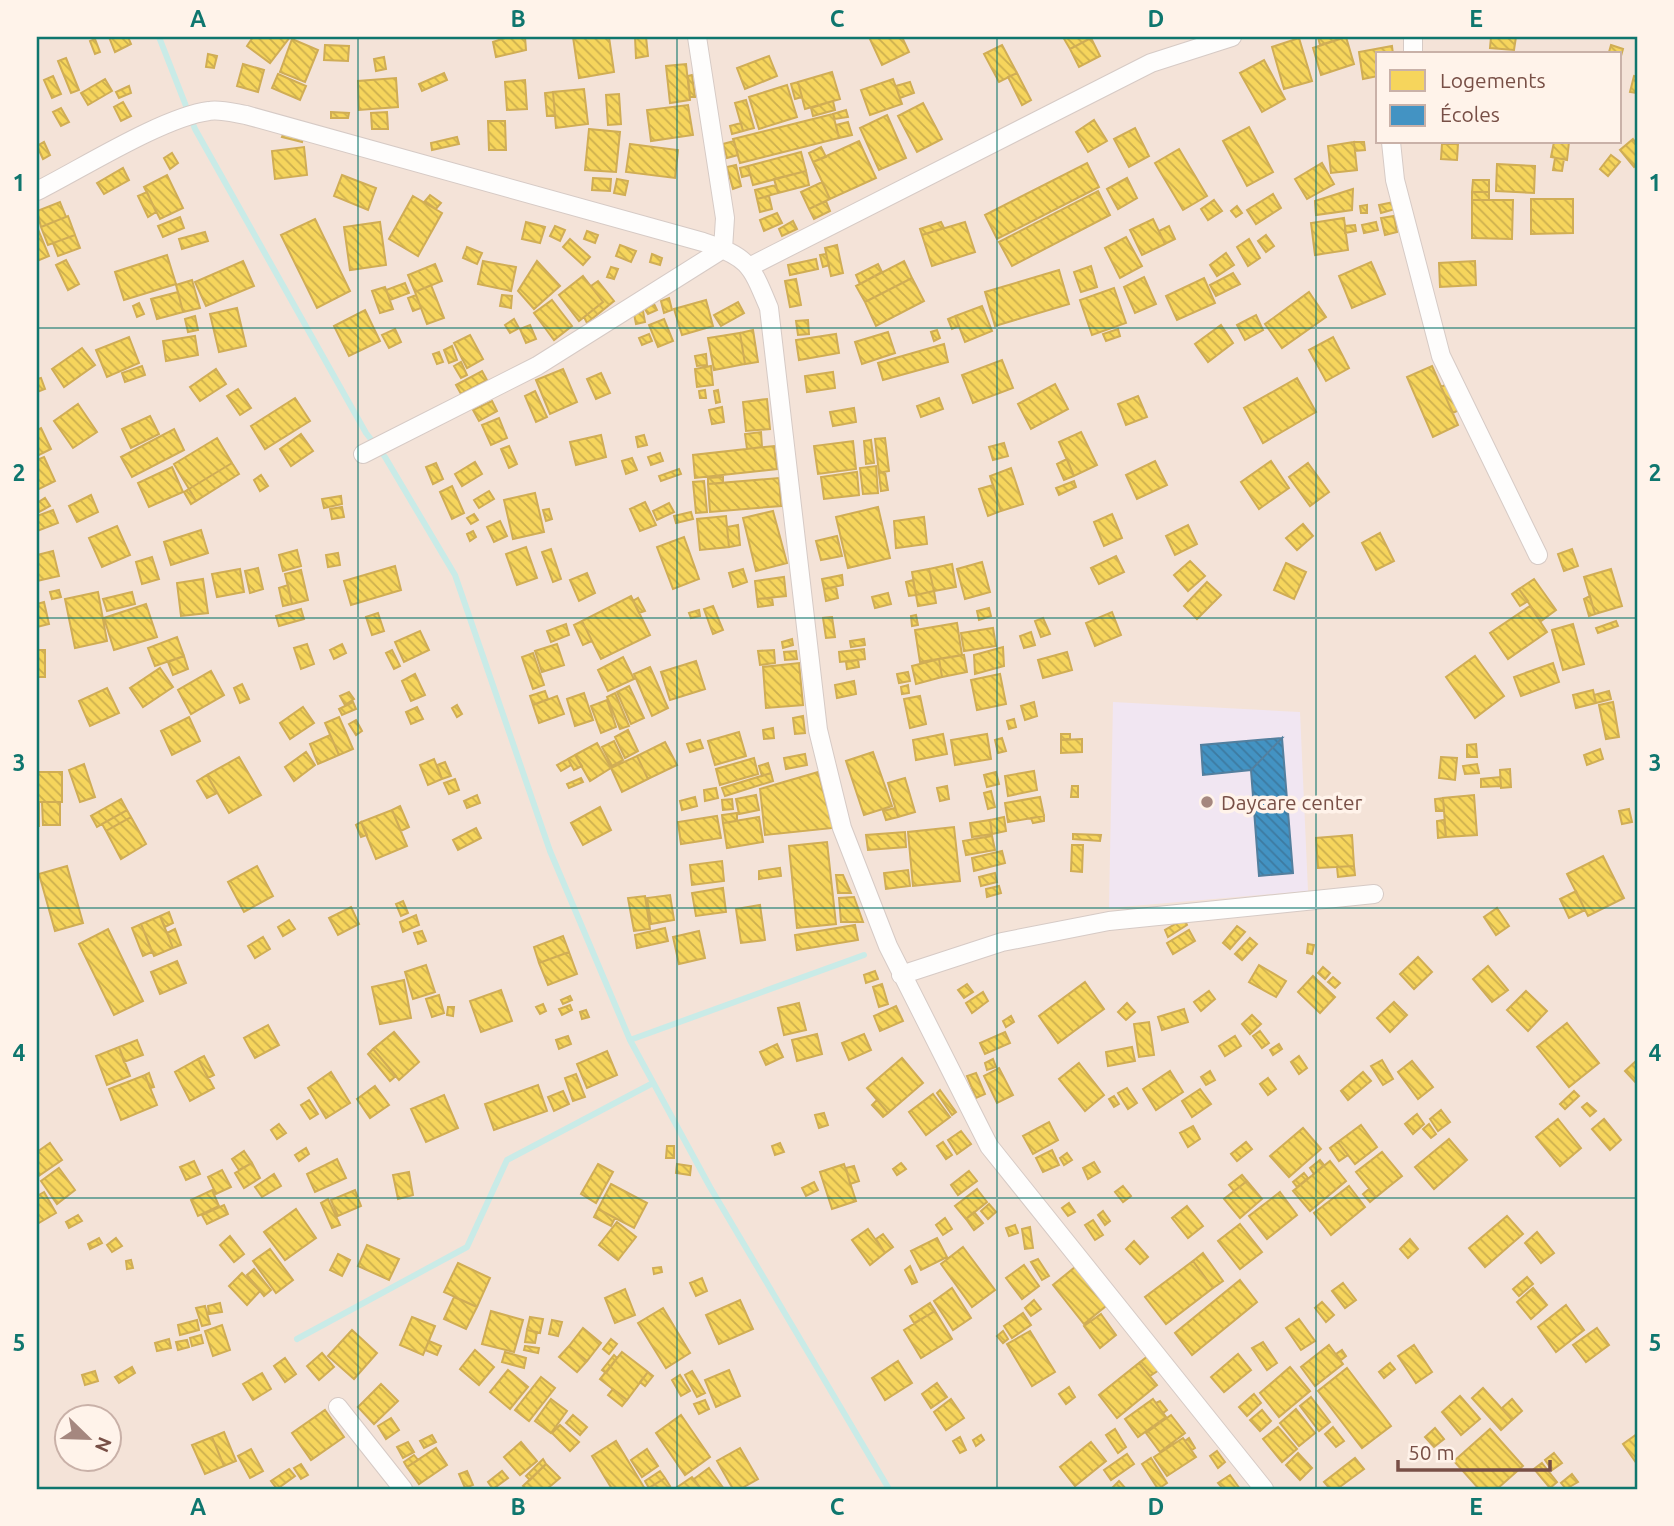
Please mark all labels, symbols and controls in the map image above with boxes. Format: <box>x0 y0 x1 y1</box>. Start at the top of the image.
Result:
text: A <box>190 6 206 31</box>
text: B <box>510 6 526 31</box>
text: C <box>830 6 845 31</box>
text: D <box>1148 6 1164 31</box>
text: E <box>1469 6 1483 31</box>
legend <box>1376 52 1622 144</box>
text: Logements <box>1440 68 1546 92</box>
text: Écoles <box>1440 102 1500 126</box>
text: 1 <box>13 170 25 195</box>
text: 1 <box>1649 170 1661 195</box>
text: 2 <box>13 460 25 485</box>
text: 2 <box>1649 460 1661 485</box>
text: 3 <box>13 750 25 775</box>
text: 3 <box>1649 750 1661 775</box>
place label: Daycare center <box>1221 790 1363 814</box>
marker: Daycare center <box>1199 794 1215 810</box>
text: 4 <box>13 1040 26 1065</box>
text: 4 <box>1649 1040 1662 1065</box>
text: 5 <box>13 1330 25 1355</box>
text: 5 <box>1649 1330 1661 1355</box>
north arrow <box>52 1404 122 1474</box>
scale bar <box>1398 1428 1550 1472</box>
text: N <box>91 1434 117 1455</box>
text: 50 m <box>1408 1440 1455 1464</box>
text: A <box>190 1494 206 1519</box>
text: B <box>510 1494 526 1519</box>
text: C <box>830 1494 845 1519</box>
text: D <box>1148 1494 1164 1519</box>
text: E <box>1469 1494 1483 1519</box>

